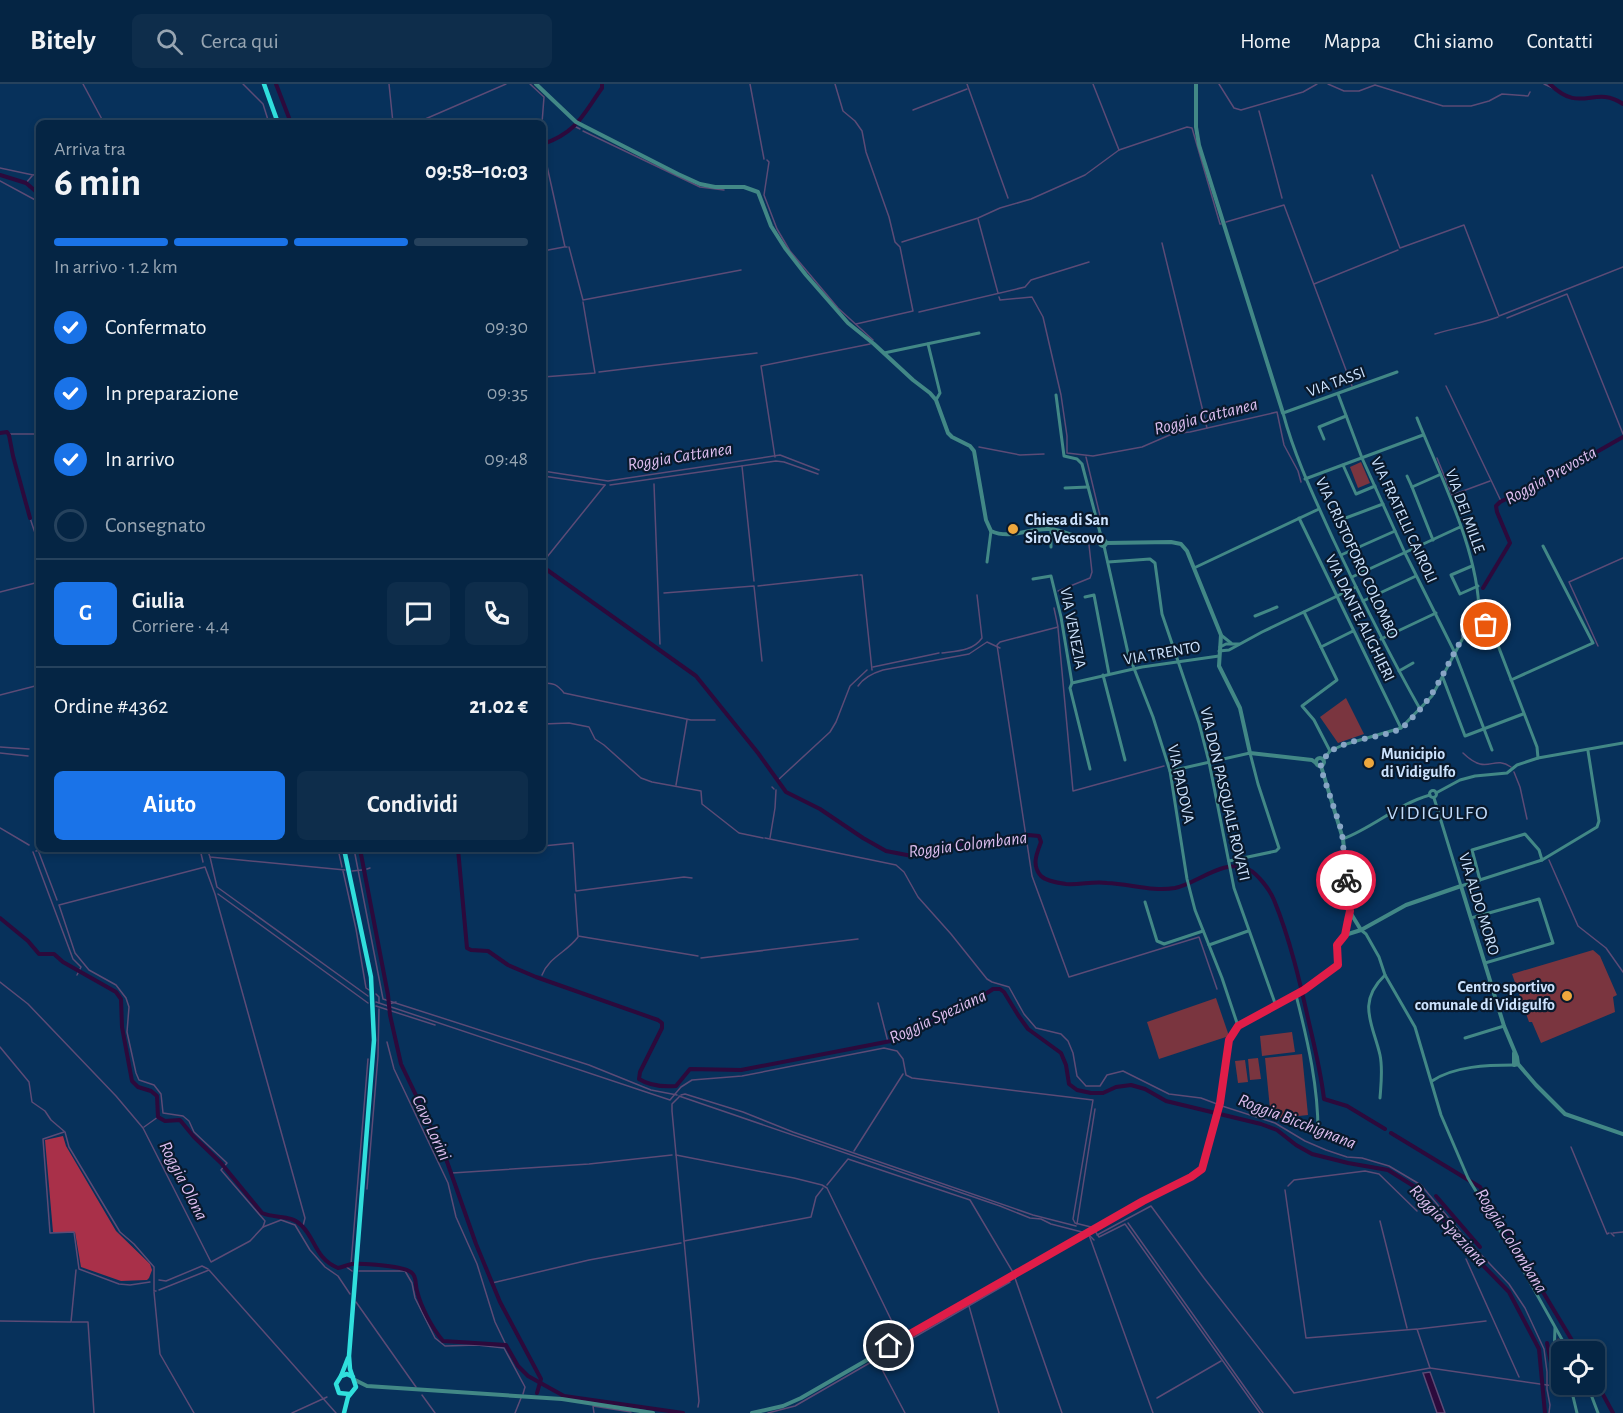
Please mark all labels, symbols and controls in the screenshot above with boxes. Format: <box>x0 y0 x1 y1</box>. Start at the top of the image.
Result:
search box <box>132 14 552 68</box>
icon: search <box>153 25 186 58</box>
text: Bitely <box>30 27 96 55</box>
text: Cerca qui <box>201 30 279 52</box>
text: Home <box>1240 31 1291 52</box>
text: Mappa <box>1324 31 1381 52</box>
text: Chi siamo <box>1414 31 1494 52</box>
text: Contatti <box>1527 31 1593 52</box>
text: Arriva tra <box>54 139 126 159</box>
text: 09:58–10:03 <box>425 160 528 182</box>
text: 6 min <box>54 164 141 203</box>
text: In arrivo · 1.2 km <box>54 257 178 277</box>
icon: check <box>54 311 87 344</box>
text: Confermato <box>105 316 207 338</box>
text: 09:30 <box>485 317 528 337</box>
street label: VIA TASSI <box>1305 364 1367 400</box>
icon: check <box>54 377 87 410</box>
text: In preparazione <box>105 382 239 404</box>
text: 09:35 <box>487 383 528 403</box>
water label: Roggia Cattanea <box>1152 395 1260 439</box>
water label: Roggia Cattanea <box>626 440 734 474</box>
icon: check <box>54 443 87 476</box>
water label: Roggia Prevosta <box>1502 443 1600 509</box>
text: In arrivo <box>105 448 175 470</box>
text: 09:48 <box>484 449 528 469</box>
street label: VIA FRATELLI CAIROLI <box>1368 455 1440 585</box>
street label: VIA DEI MILLE <box>1442 467 1488 555</box>
street label: VIA CRISTOFORO COLOMBO <box>1313 475 1401 641</box>
place label: Chiesa di San Siro Vescovo <box>1025 512 1109 546</box>
text: Consegnato <box>105 514 206 536</box>
marker: Chiesa di San Siro Vescovo <box>1006 522 1020 536</box>
street label: VIA DANTE ALIGHIERI <box>1322 552 1398 684</box>
button: chat <box>387 582 450 645</box>
button: phone <box>465 582 528 645</box>
street label: VIA VENEZIA <box>1057 586 1089 670</box>
text: Giulia <box>132 590 185 612</box>
pin <box>1460 599 1511 650</box>
text: G <box>79 602 92 624</box>
icon: bag <box>1469 608 1502 641</box>
text: Corriere · 4.4 <box>132 616 229 636</box>
street label: VIA TRENTO <box>1122 638 1202 668</box>
text: Ordine #4362 <box>54 695 168 717</box>
text: 21.02 € <box>469 695 528 717</box>
street label: VIA DON PASQUALE ROVATI <box>1196 706 1253 883</box>
street label: VIA PADOVA <box>1165 743 1197 825</box>
place label: Municipio di Vidigulfo <box>1381 746 1456 780</box>
marker: Municipio di Vidigulfo <box>1362 756 1376 770</box>
button: Aiuto <box>54 771 285 840</box>
button: Condividi <box>297 771 528 840</box>
district label: VIDIGULFO <box>1387 803 1489 823</box>
water label: Roggia Colombana <box>908 829 1029 861</box>
courier <box>1316 850 1376 910</box>
street label: VIA ALDO MORO <box>1456 851 1502 957</box>
icon: bike <box>1330 864 1363 897</box>
place label: Centro sportivo comunale di Vidigulfo <box>1415 979 1555 1013</box>
water label: Roggia Speziana <box>887 987 989 1047</box>
marker: Centro sportivo comunale di Vidigulfo <box>1560 989 1574 1003</box>
water label: Roggia Bicchignana <box>1236 1091 1359 1153</box>
water label: Cavo Lorini <box>408 1093 454 1163</box>
water label: Roggia Olona <box>156 1139 211 1223</box>
water label: Roggia Speziana <box>1406 1182 1490 1271</box>
water label: Roggia Colombana <box>1472 1186 1550 1297</box>
pin <box>863 1320 914 1371</box>
icon: home <box>872 1329 905 1362</box>
map controls <box>1551 1341 1605 1395</box>
button: locate <box>1551 1341 1605 1395</box>

